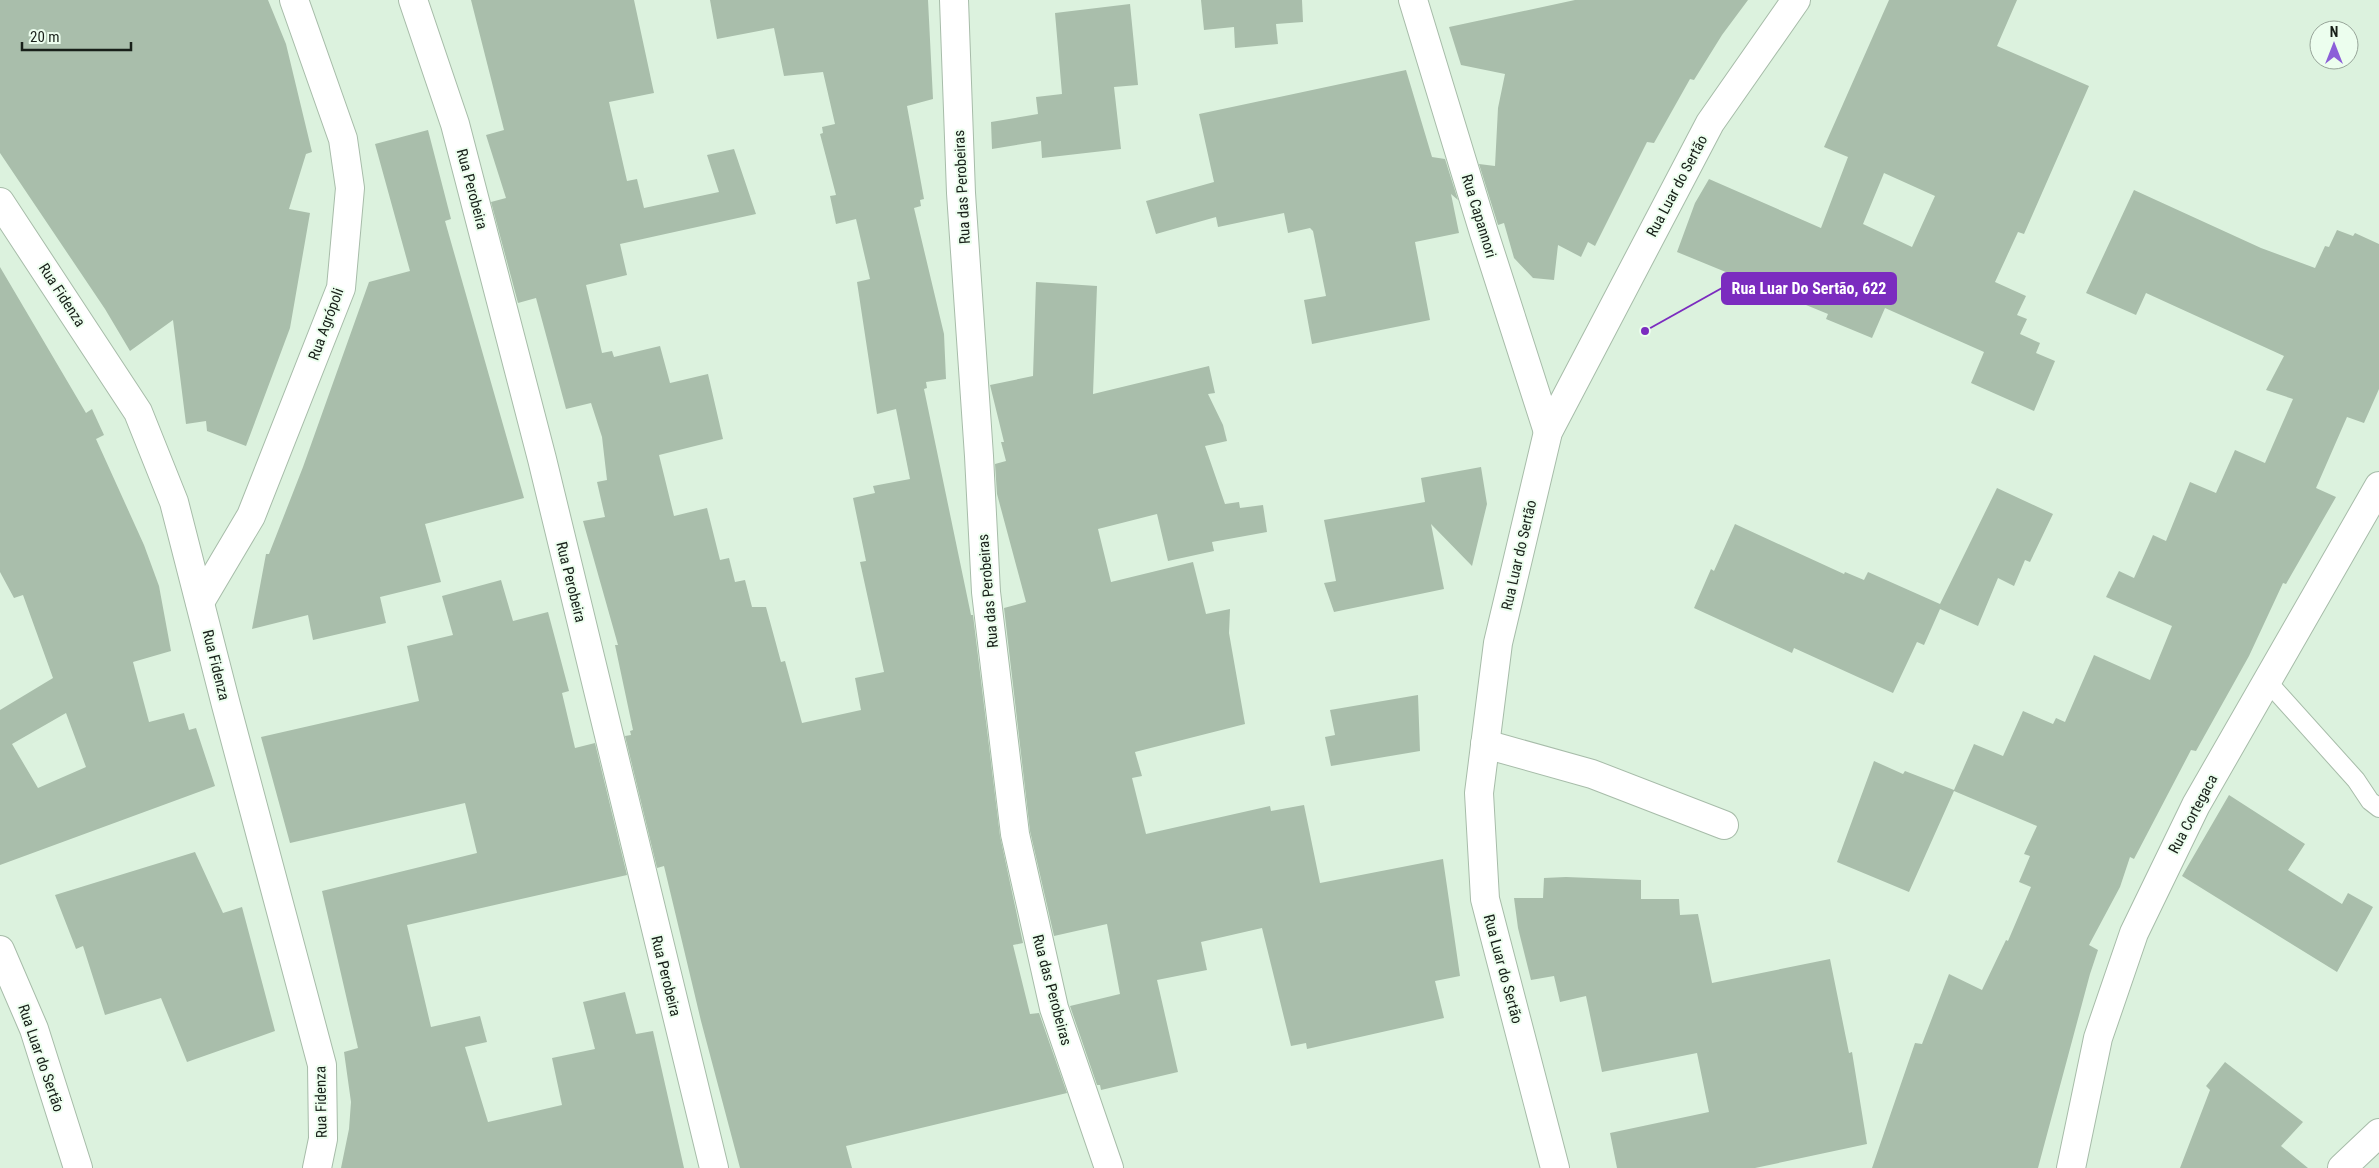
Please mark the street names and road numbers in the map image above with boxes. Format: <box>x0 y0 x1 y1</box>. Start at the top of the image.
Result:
street label: Rua das Perobeiras <box>950 129 974 244</box>
street label: Rua Luar do Sertão <box>1643 132 1711 240</box>
street label: Rua Perobeira <box>453 147 491 231</box>
street label: Rua Capannori <box>1458 172 1500 260</box>
street label: Rua Fidenza <box>35 260 89 330</box>
street label: Rua Agrópoli <box>305 285 347 363</box>
street label: Rua Luar do Sertão <box>1498 498 1540 612</box>
street label: Rua das Perobeiras <box>974 533 1002 649</box>
street label: Rua Perobeira <box>552 540 590 624</box>
street label: Rua Fidenza <box>199 628 233 702</box>
street label: Rua Cortegaca <box>2165 771 2221 857</box>
street label: Rua Luar do Sertão <box>1480 912 1526 1026</box>
street label: Rua das Perobeiras <box>1029 933 1076 1048</box>
street label: Rua Perobeira <box>647 934 685 1018</box>
street label: Rua Luar do Sertão <box>14 1002 68 1114</box>
street label: Rua Fidenza <box>311 1066 331 1138</box>

